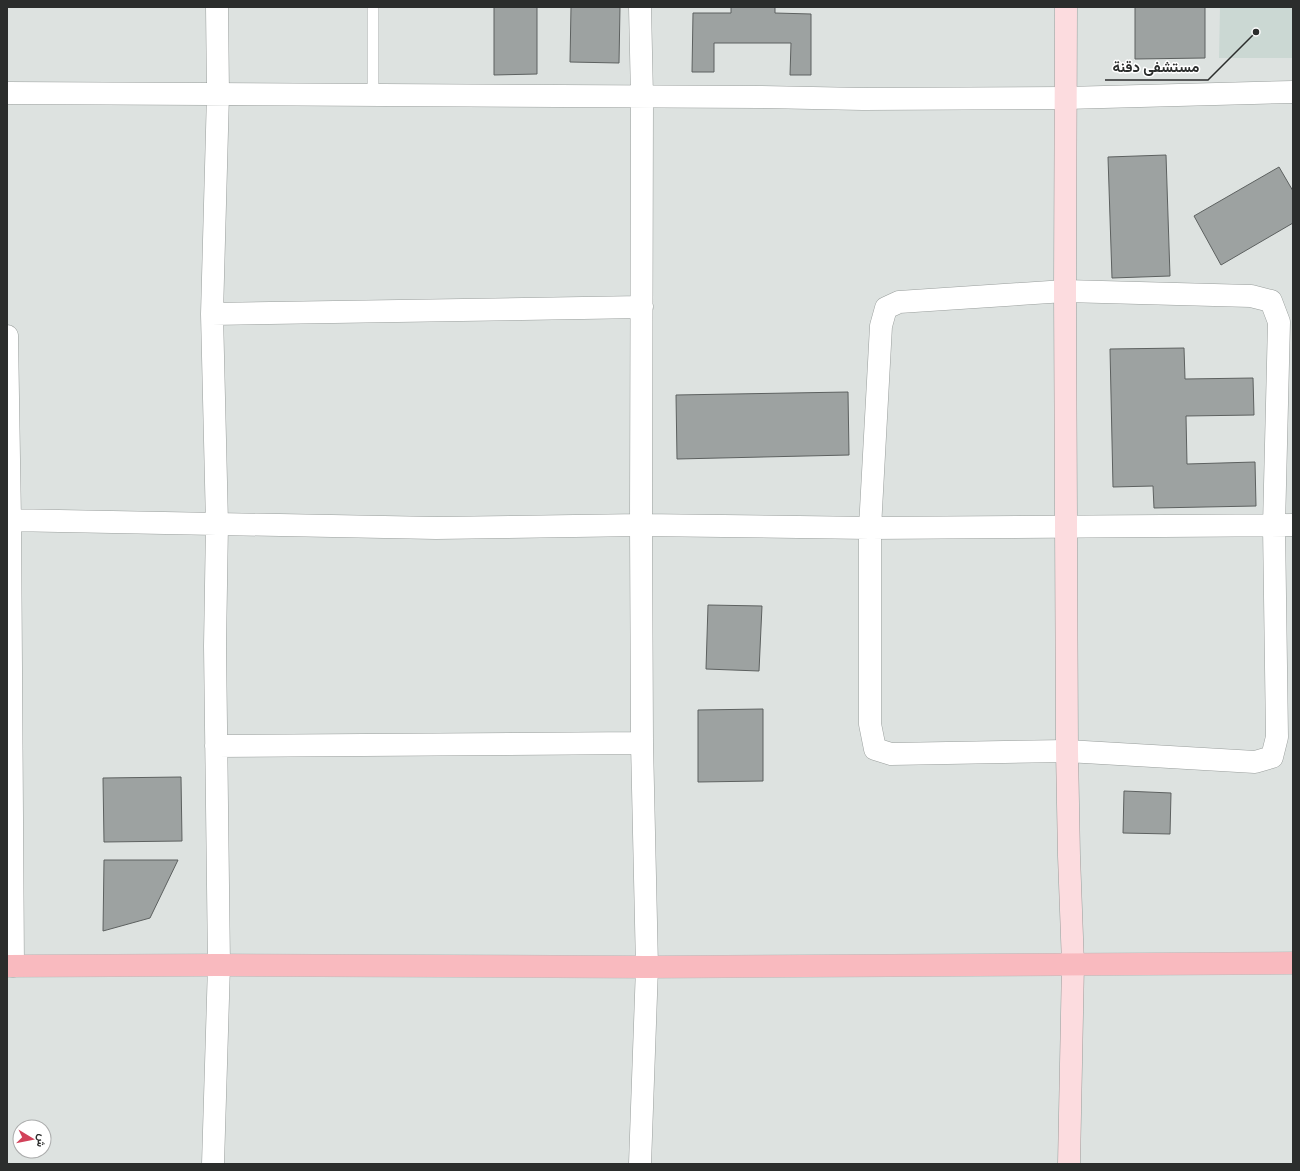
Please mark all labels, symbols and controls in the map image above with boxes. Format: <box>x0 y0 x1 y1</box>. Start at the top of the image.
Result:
callout: مستشفى دقنة <box>1105 53 1208 80</box>
text: مستشفى دقنة <box>1112 55 1200 78</box>
north arrow <box>12 1119 52 1159</box>
text: ش <box>33 1133 51 1149</box>

